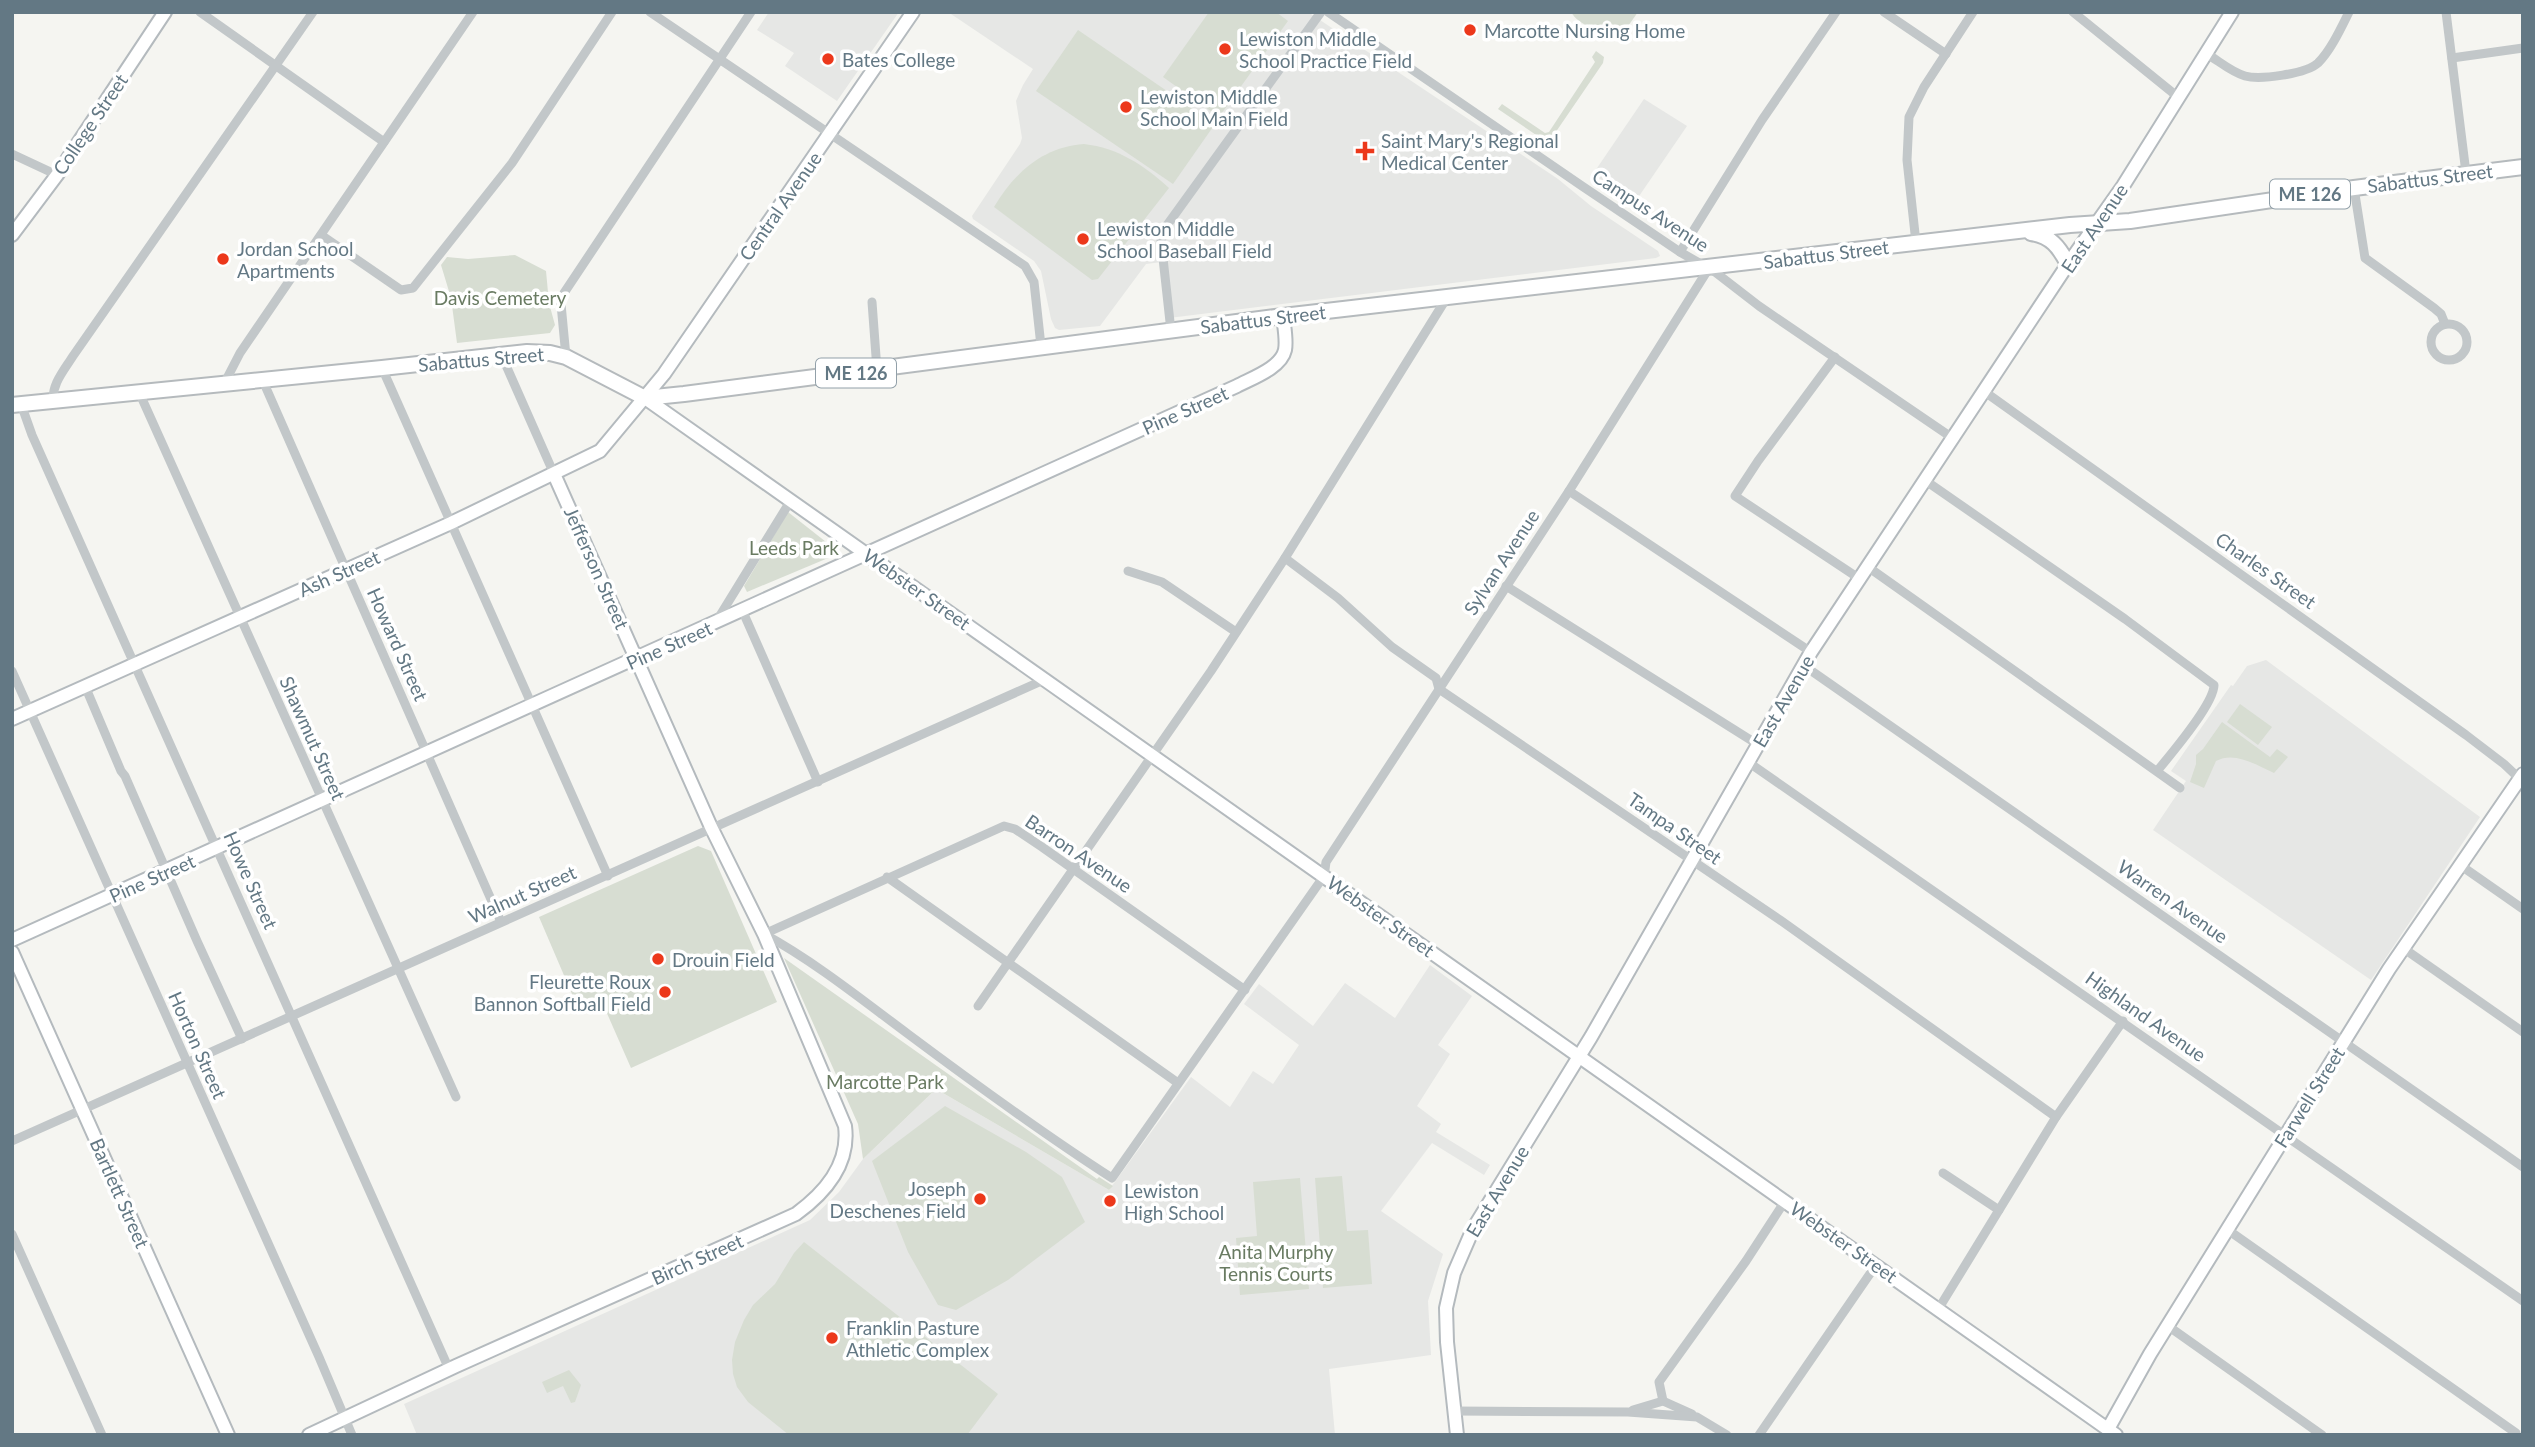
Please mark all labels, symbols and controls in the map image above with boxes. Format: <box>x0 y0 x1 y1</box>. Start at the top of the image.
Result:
place label: Marcotte Nursing Home <box>1484 19 1685 42</box>
marker: Marcotte Nursing Home <box>1462 22 1478 38</box>
place label: Lewiston Middle School Practice Field <box>1239 27 1412 72</box>
marker: Lewiston Middle School Practice Field <box>1217 41 1233 57</box>
place label: Bates College <box>842 48 955 71</box>
marker: Bates College <box>820 51 836 67</box>
street label: College Street <box>48 69 132 179</box>
place label: Lewiston Middle School Main Field <box>1140 85 1288 130</box>
marker: Lewiston Middle School Main Field <box>1118 99 1134 115</box>
place label: Saint Mary's Regional Medical Center <box>1381 129 1559 174</box>
marker: Saint Mary's Regional Medical Center <box>1355 141 1375 161</box>
street label: Central Avenue <box>734 147 826 265</box>
street label: Sabattus Street <box>2366 159 2494 197</box>
street label: Campus Avenue <box>1588 164 1714 256</box>
street label: East Avenue <box>2056 179 2132 277</box>
road number: ME 126 <box>2270 180 2350 209</box>
place label: Lewiston Middle School Baseball Field <box>1097 217 1272 262</box>
marker: Lewiston Middle School Baseball Field <box>1075 231 1091 247</box>
street label: Sabattus Street <box>1762 235 1890 273</box>
place label: Jordan School Apartments <box>237 237 354 282</box>
marker: Jordan School Apartments <box>215 251 231 267</box>
park label: Davis Cemetery <box>434 286 566 309</box>
street label: Sabattus Street <box>1199 300 1327 338</box>
street label: Sabattus Street <box>417 342 545 376</box>
road number: ME 126 <box>816 358 896 388</box>
street label: Pine Street <box>1139 381 1232 439</box>
street label: Jefferson Street <box>560 503 634 633</box>
street label: Sylvan Avenue <box>1458 505 1544 619</box>
street label: Charles Street <box>2211 527 2321 613</box>
park label: Leeds Park <box>749 536 839 559</box>
street label: Webster Street <box>859 544 975 635</box>
street label: Ash Street <box>295 545 383 601</box>
street label: Howard Street <box>363 584 433 704</box>
street label: Pine Street <box>623 616 716 674</box>
street label: East Avenue <box>1747 651 1819 751</box>
street label: Shawmut Street <box>275 673 351 804</box>
street label: Tampa Street <box>1624 787 1726 869</box>
street label: Barron Avenue <box>1021 809 1137 897</box>
street label: Howe Street <box>219 828 283 933</box>
street label: Pine Street <box>106 849 199 907</box>
street label: Warren Avenue <box>2113 855 2233 947</box>
street label: Walnut Street <box>465 860 580 928</box>
street label: Webster Street <box>1323 871 1439 962</box>
place label: Drouin Field <box>672 948 775 971</box>
marker: Drouin Field <box>650 951 666 967</box>
street label: Highland Avenue <box>2081 966 2211 1066</box>
place label: Fleurette Roux Bannon Softball Field <box>474 970 652 1015</box>
marker: Fleurette Roux Bannon Softball Field <box>657 984 673 1000</box>
street label: Horton Street <box>164 988 232 1102</box>
street label: Farwell Street <box>2269 1042 2349 1152</box>
park label: Marcotte Park <box>826 1070 944 1093</box>
street label: Bartlett Street <box>86 1135 155 1252</box>
street label: East Avenue <box>1461 1141 1533 1241</box>
place label: Joseph Deschenes Field <box>830 1177 966 1222</box>
place label: Lewiston High School <box>1124 1179 1224 1224</box>
marker: Joseph Deschenes Field <box>972 1191 988 1207</box>
marker: Lewiston High School <box>1102 1193 1118 1209</box>
street label: Webster Street <box>1786 1197 1902 1288</box>
street label: Birch Street <box>648 1229 746 1289</box>
park label: Anita Murphy Tennis Courts <box>1219 1240 1334 1285</box>
place label: Franklin Pasture Athletic Complex <box>846 1316 990 1361</box>
marker: Franklin Pasture Athletic Complex <box>824 1330 840 1346</box>

